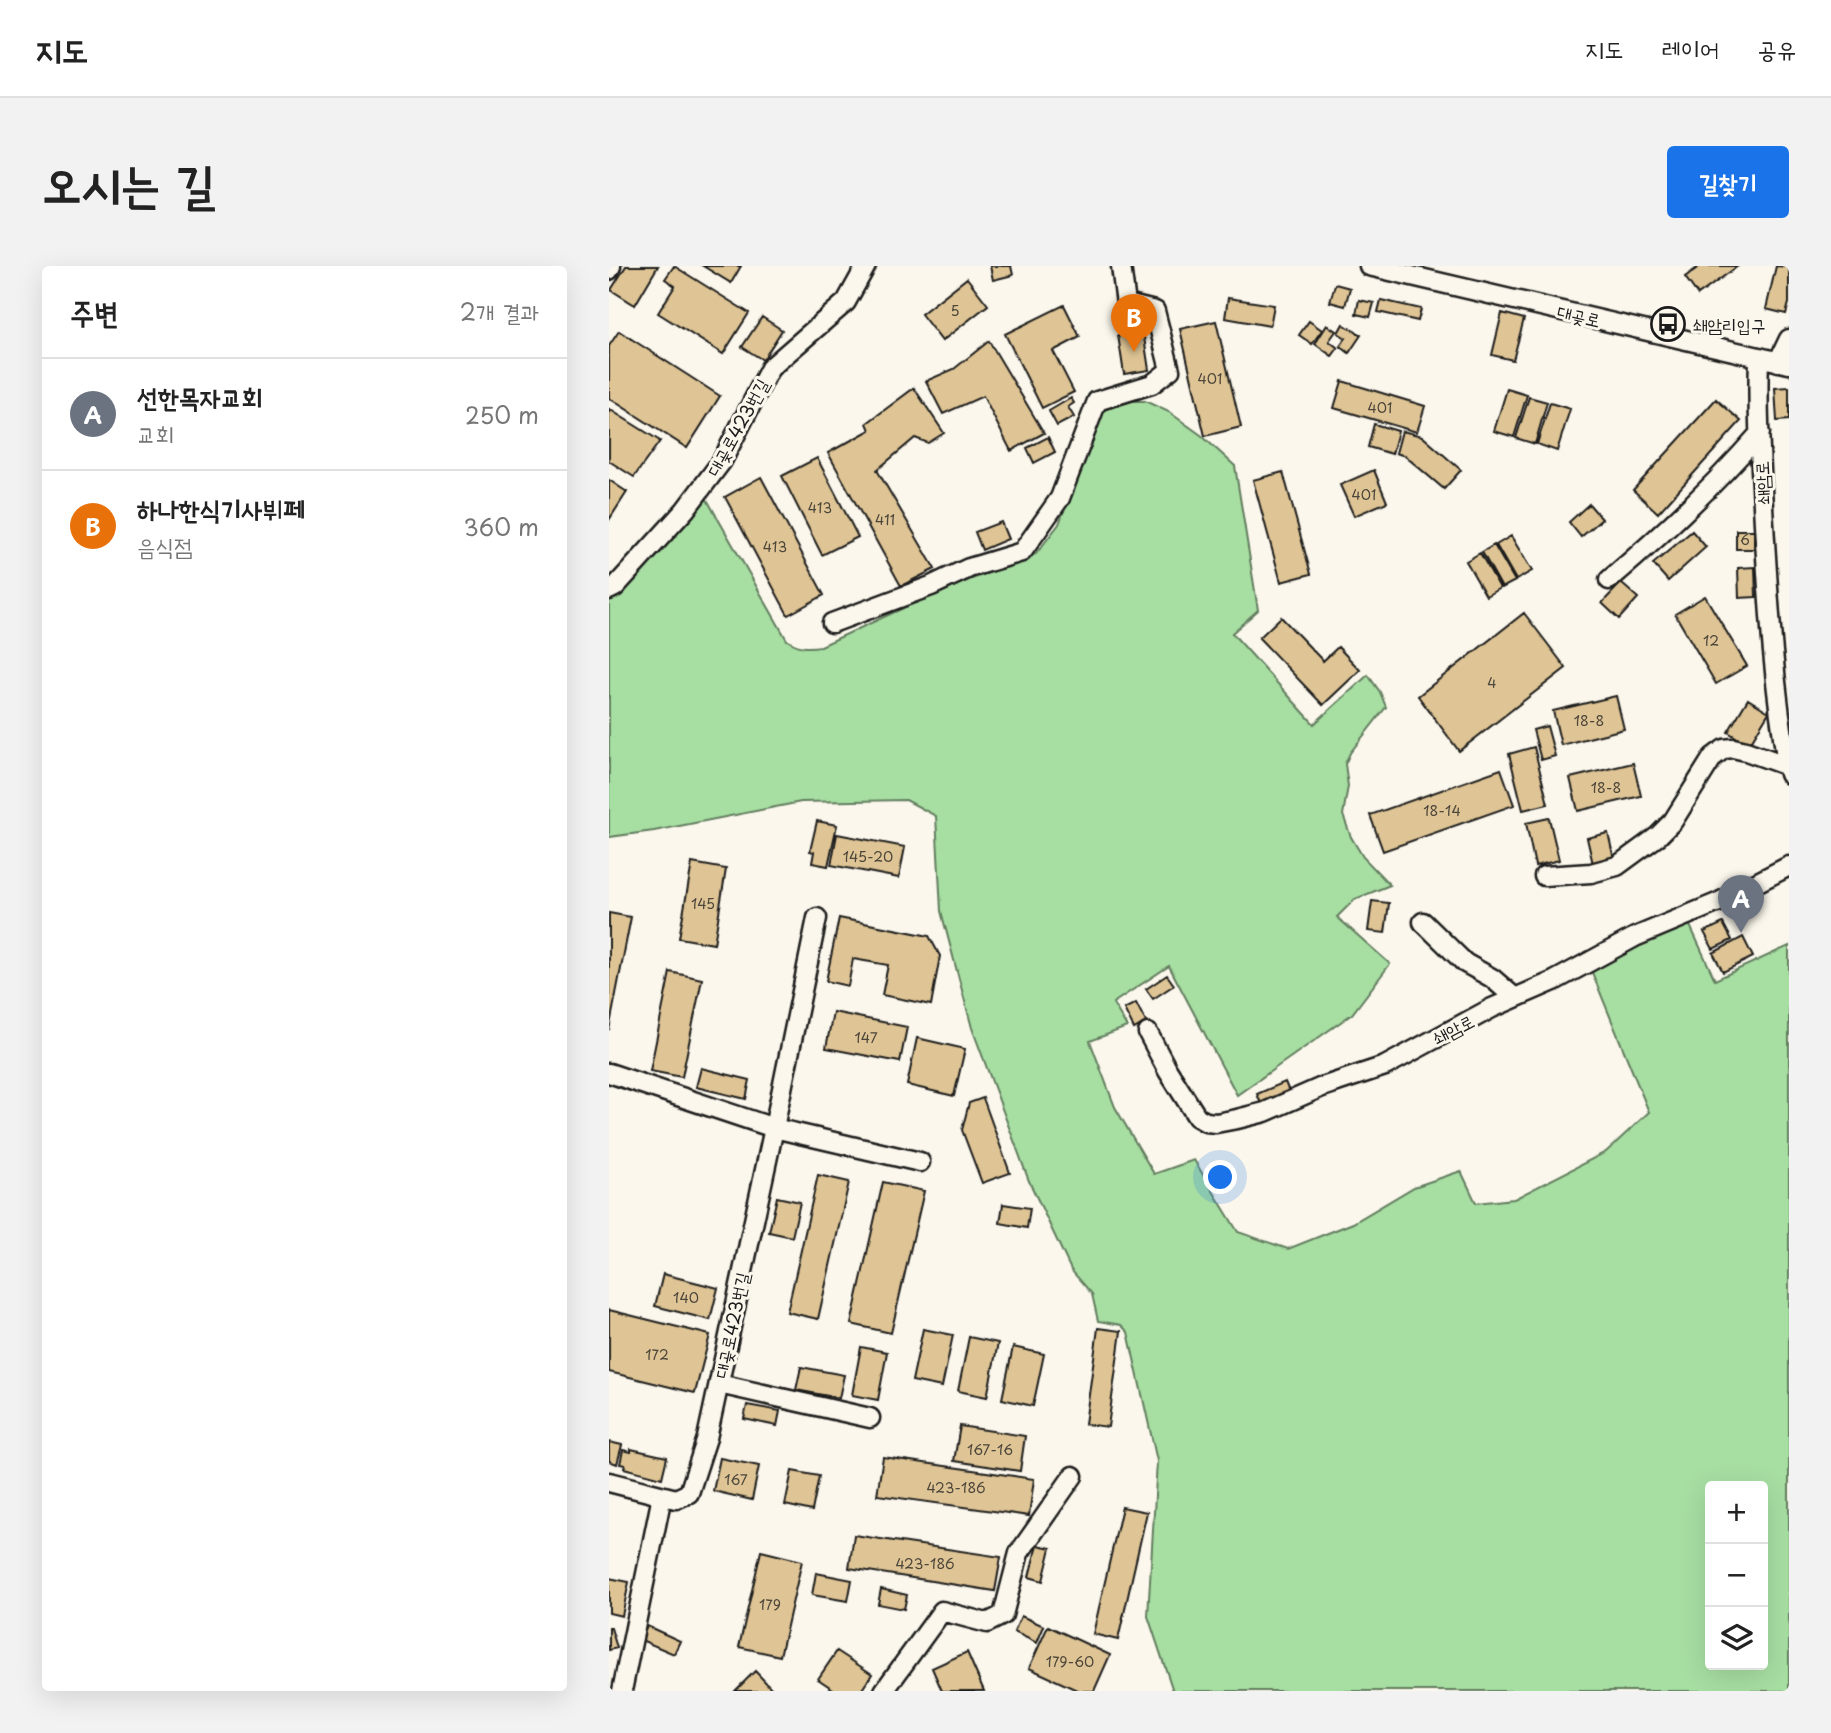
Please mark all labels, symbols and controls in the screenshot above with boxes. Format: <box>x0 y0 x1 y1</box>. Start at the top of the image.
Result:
text: 지도 <box>35 23 88 73</box>
text: 지도 <box>1585 30 1623 66</box>
text: 레이어 <box>1661 30 1719 66</box>
text: 공유 <box>1757 30 1796 66</box>
text: 오시는 길 <box>42 145 215 219</box>
button: 길찾기 <box>1667 146 1789 218</box>
text: 주변 <box>70 289 118 334</box>
text: 2개 결과 <box>460 294 539 329</box>
pin: B <box>1111 294 1157 352</box>
street label: 대곶로 <box>1555 297 1603 333</box>
house number: 5 <box>950 300 960 321</box>
bus stop icon: 쇄암리입구 <box>1649 305 1687 343</box>
place label: 쇄암리입구 <box>1693 311 1765 338</box>
house number: 401 <box>1198 368 1222 389</box>
street label: 대곶로423번길 <box>699 373 775 481</box>
text: 선한목자교회 <box>137 377 263 416</box>
text: A <box>84 397 102 432</box>
text: 250 m <box>465 397 539 432</box>
house number: 401 <box>1368 397 1392 418</box>
text: 교회 <box>137 416 174 451</box>
street label: 쇄암로 <box>1747 461 1777 505</box>
house number: 401 <box>1352 484 1376 505</box>
text: 하나한식기사뷔페 <box>137 489 304 528</box>
house number: 413 <box>808 497 832 518</box>
text: B <box>85 509 101 544</box>
text: 360 m <box>464 509 539 544</box>
house number: 411 <box>875 509 895 530</box>
text: 음식점 <box>137 528 193 563</box>
house number: 6 <box>1740 529 1750 550</box>
house number: 413 <box>763 536 787 557</box>
house number: 12 <box>1703 630 1719 651</box>
house number: 4 <box>1487 672 1497 693</box>
house number: 18-8 <box>1574 710 1604 731</box>
house number: 18-8 <box>1591 777 1621 798</box>
house number: 18-14 <box>1423 800 1461 821</box>
house number: 145-20 <box>843 846 893 867</box>
pin: A <box>1718 875 1764 933</box>
house number: 145 <box>691 893 715 914</box>
street label: 쇄암로 <box>1427 1007 1479 1051</box>
house number: 147 <box>854 1027 878 1048</box>
your location <box>1203 1160 1237 1194</box>
street label: 대곶로423번길 <box>707 1269 756 1381</box>
house number: 140 <box>673 1287 699 1308</box>
house number: 172 <box>645 1344 669 1365</box>
house number: 167-16 <box>967 1439 1013 1460</box>
house number: 167 <box>724 1469 748 1490</box>
house number: 423-186 <box>926 1477 986 1498</box>
map controls <box>1705 1481 1768 1670</box>
button: + <box>1705 1481 1768 1544</box>
button: − <box>1705 1544 1768 1607</box>
house number: 423-186 <box>895 1553 955 1574</box>
house number: 179 <box>759 1594 781 1615</box>
button: layers <box>1705 1607 1768 1670</box>
house number: 179-60 <box>1046 1651 1094 1672</box>

